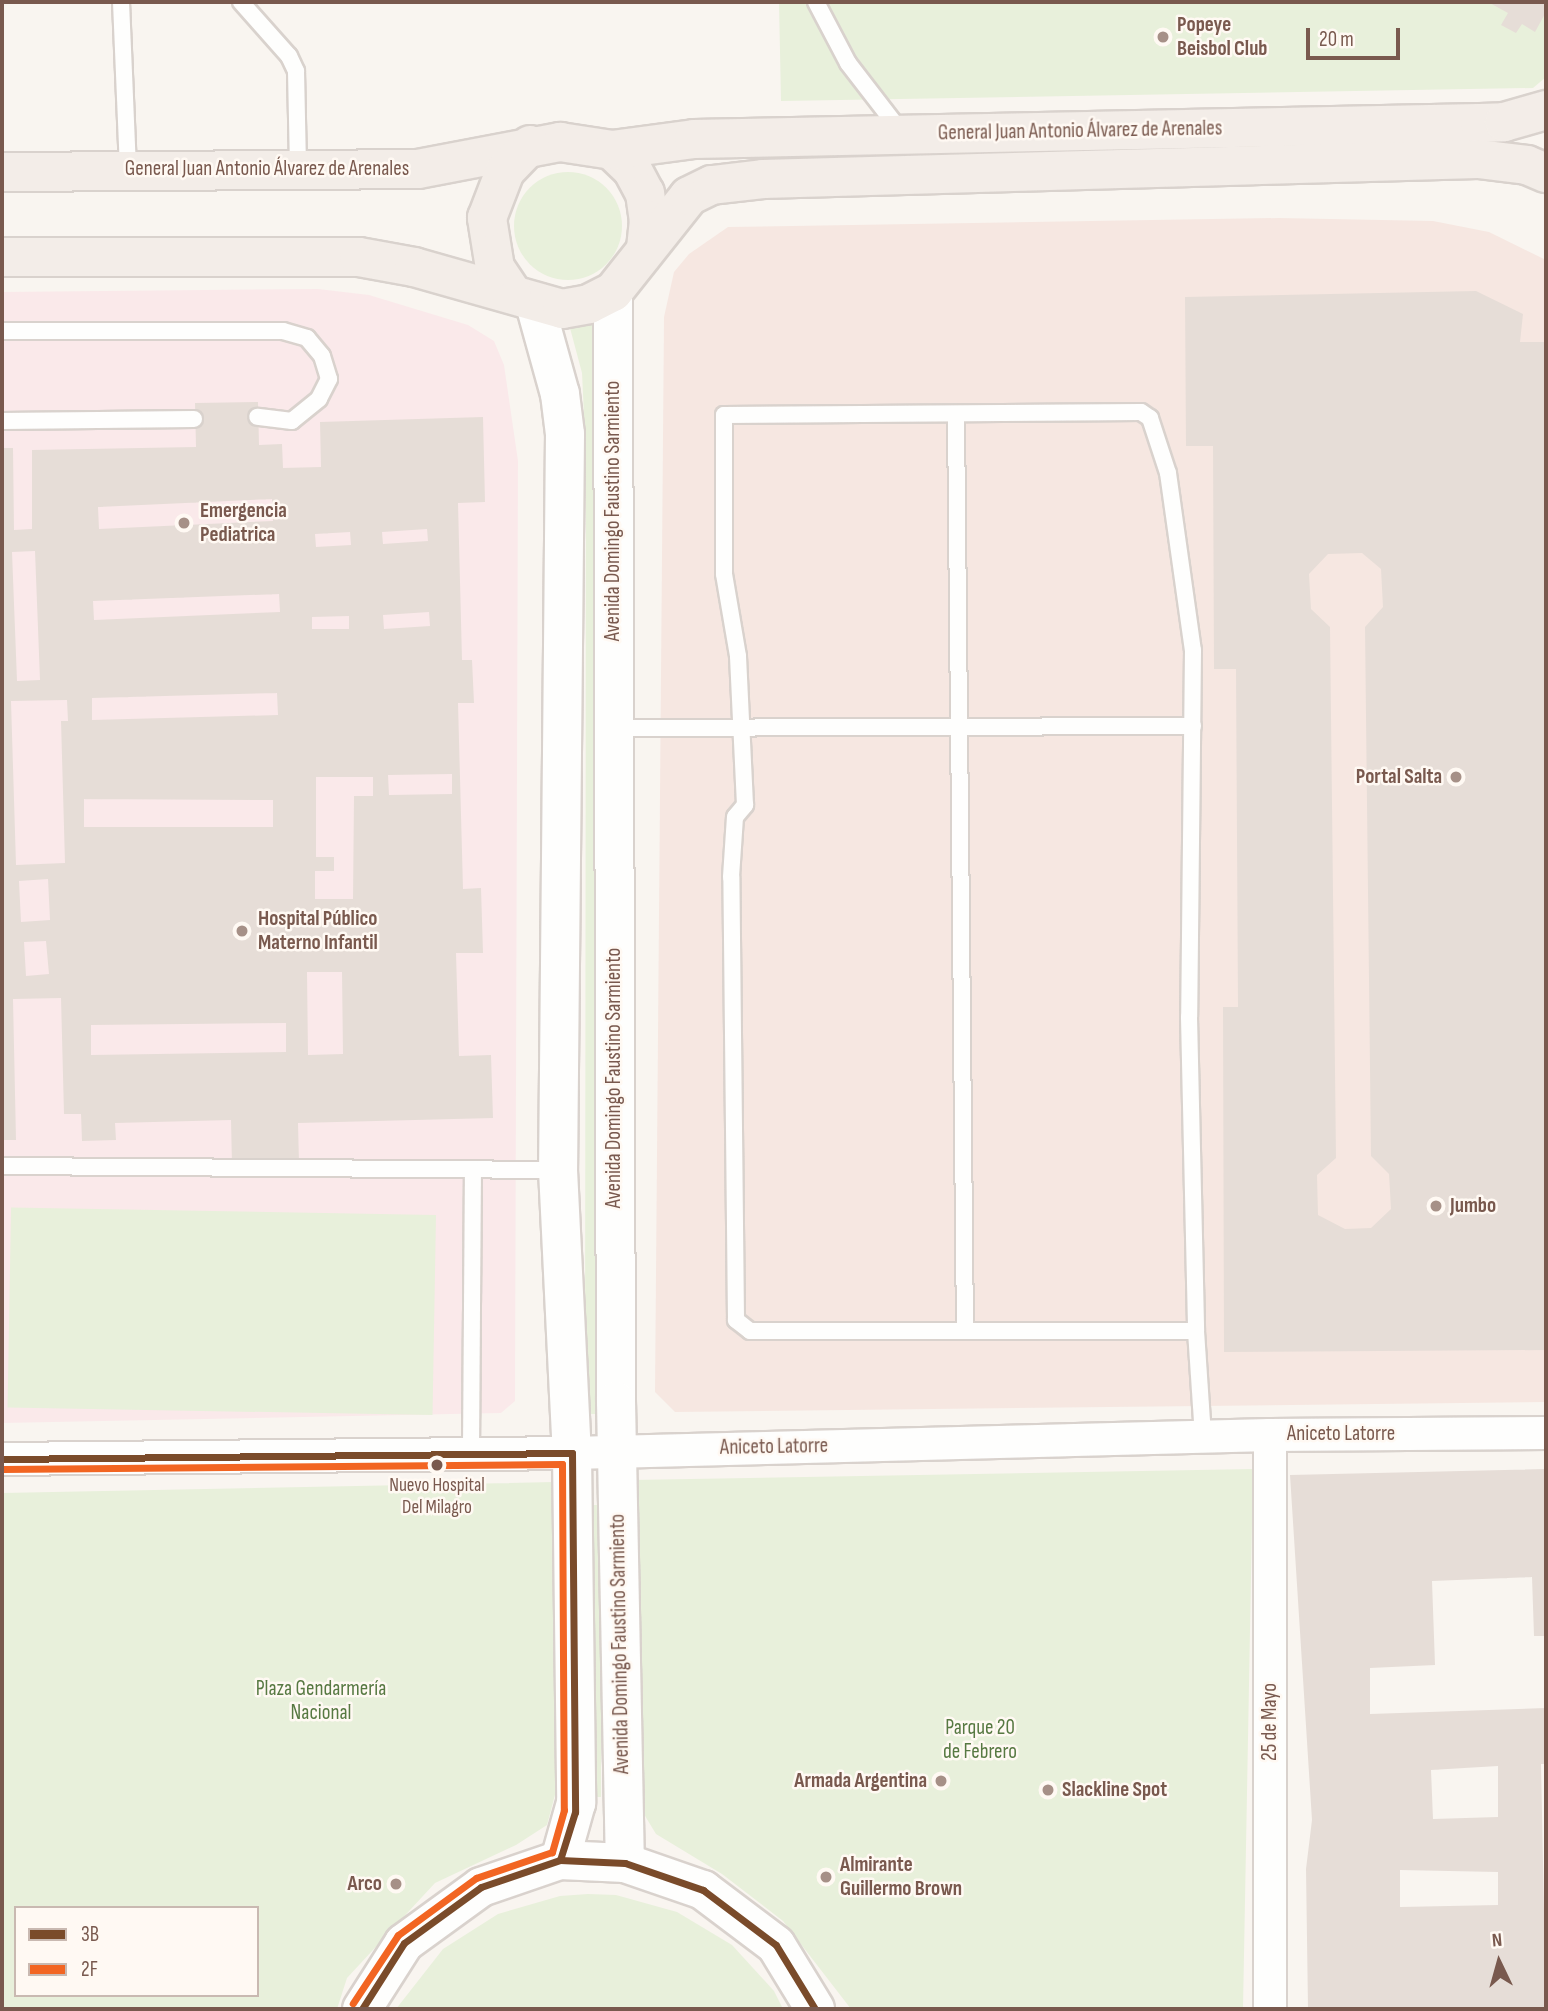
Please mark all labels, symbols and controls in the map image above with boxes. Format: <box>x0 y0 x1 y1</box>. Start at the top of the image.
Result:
place label: Popeye Beisbol Club <box>1177 12 1267 62</box>
scale bar <box>1310 14 1404 58</box>
text: 20 m <box>1319 27 1354 52</box>
marker: Popeye Beisbol Club <box>1155 29 1171 45</box>
street label: General Juan Antonio Álvarez de Arenales <box>938 116 1222 146</box>
street label: General Juan Antonio Álvarez de Arenales <box>125 156 409 182</box>
street label: Avenida Domingo Faustino Sarmiento <box>600 381 626 641</box>
place label: Emergencia Pediatrica <box>200 498 287 548</box>
marker: Emergencia Pediatrica <box>174 513 194 533</box>
place label: Portal Salta <box>1356 764 1442 790</box>
marker: Portal Salta <box>1448 769 1464 785</box>
place label: Hospital Público Materno Infantil <box>258 906 378 956</box>
marker: Hospital Público Materno Infantil <box>232 921 252 941</box>
street label: Avenida Domingo Faustino Sarmiento <box>601 948 627 1208</box>
place label: Jumbo <box>1450 1193 1496 1219</box>
marker: Jumbo <box>1428 1198 1444 1214</box>
street label: Aniceto Latorre <box>1287 1421 1395 1447</box>
street label: Aniceto Latorre <box>720 1433 828 1461</box>
marker: Nuevo Hospital Del Milagro <box>430 1458 444 1472</box>
place label: Nuevo Hospital Del Milagro <box>389 1475 485 1519</box>
street label: Avenida Domingo Faustino Sarmiento <box>605 1514 635 1774</box>
park label: Plaza Gendarmería Nacional <box>256 1676 386 1726</box>
street label: 25 de Mayo <box>1257 1683 1283 1761</box>
park label: Parque 20 de Febrero <box>943 1715 1017 1765</box>
place label: Armada Argentina <box>794 1768 927 1794</box>
marker: Armada Argentina <box>933 1773 949 1789</box>
place label: Slackline Spot <box>1062 1777 1167 1803</box>
marker: Slackline Spot <box>1040 1782 1056 1798</box>
place label: Almirante Guillermo Brown <box>840 1852 962 1902</box>
marker: Almirante Guillermo Brown <box>818 1869 834 1885</box>
place label: Arco <box>348 1871 382 1897</box>
marker: Arco <box>388 1876 404 1892</box>
legend <box>14 1906 259 1997</box>
text: 3B <box>81 1922 99 1947</box>
north arrow <box>1464 1927 1534 1997</box>
text: N <box>1491 1929 1503 1952</box>
text: 2F <box>81 1957 98 1982</box>

